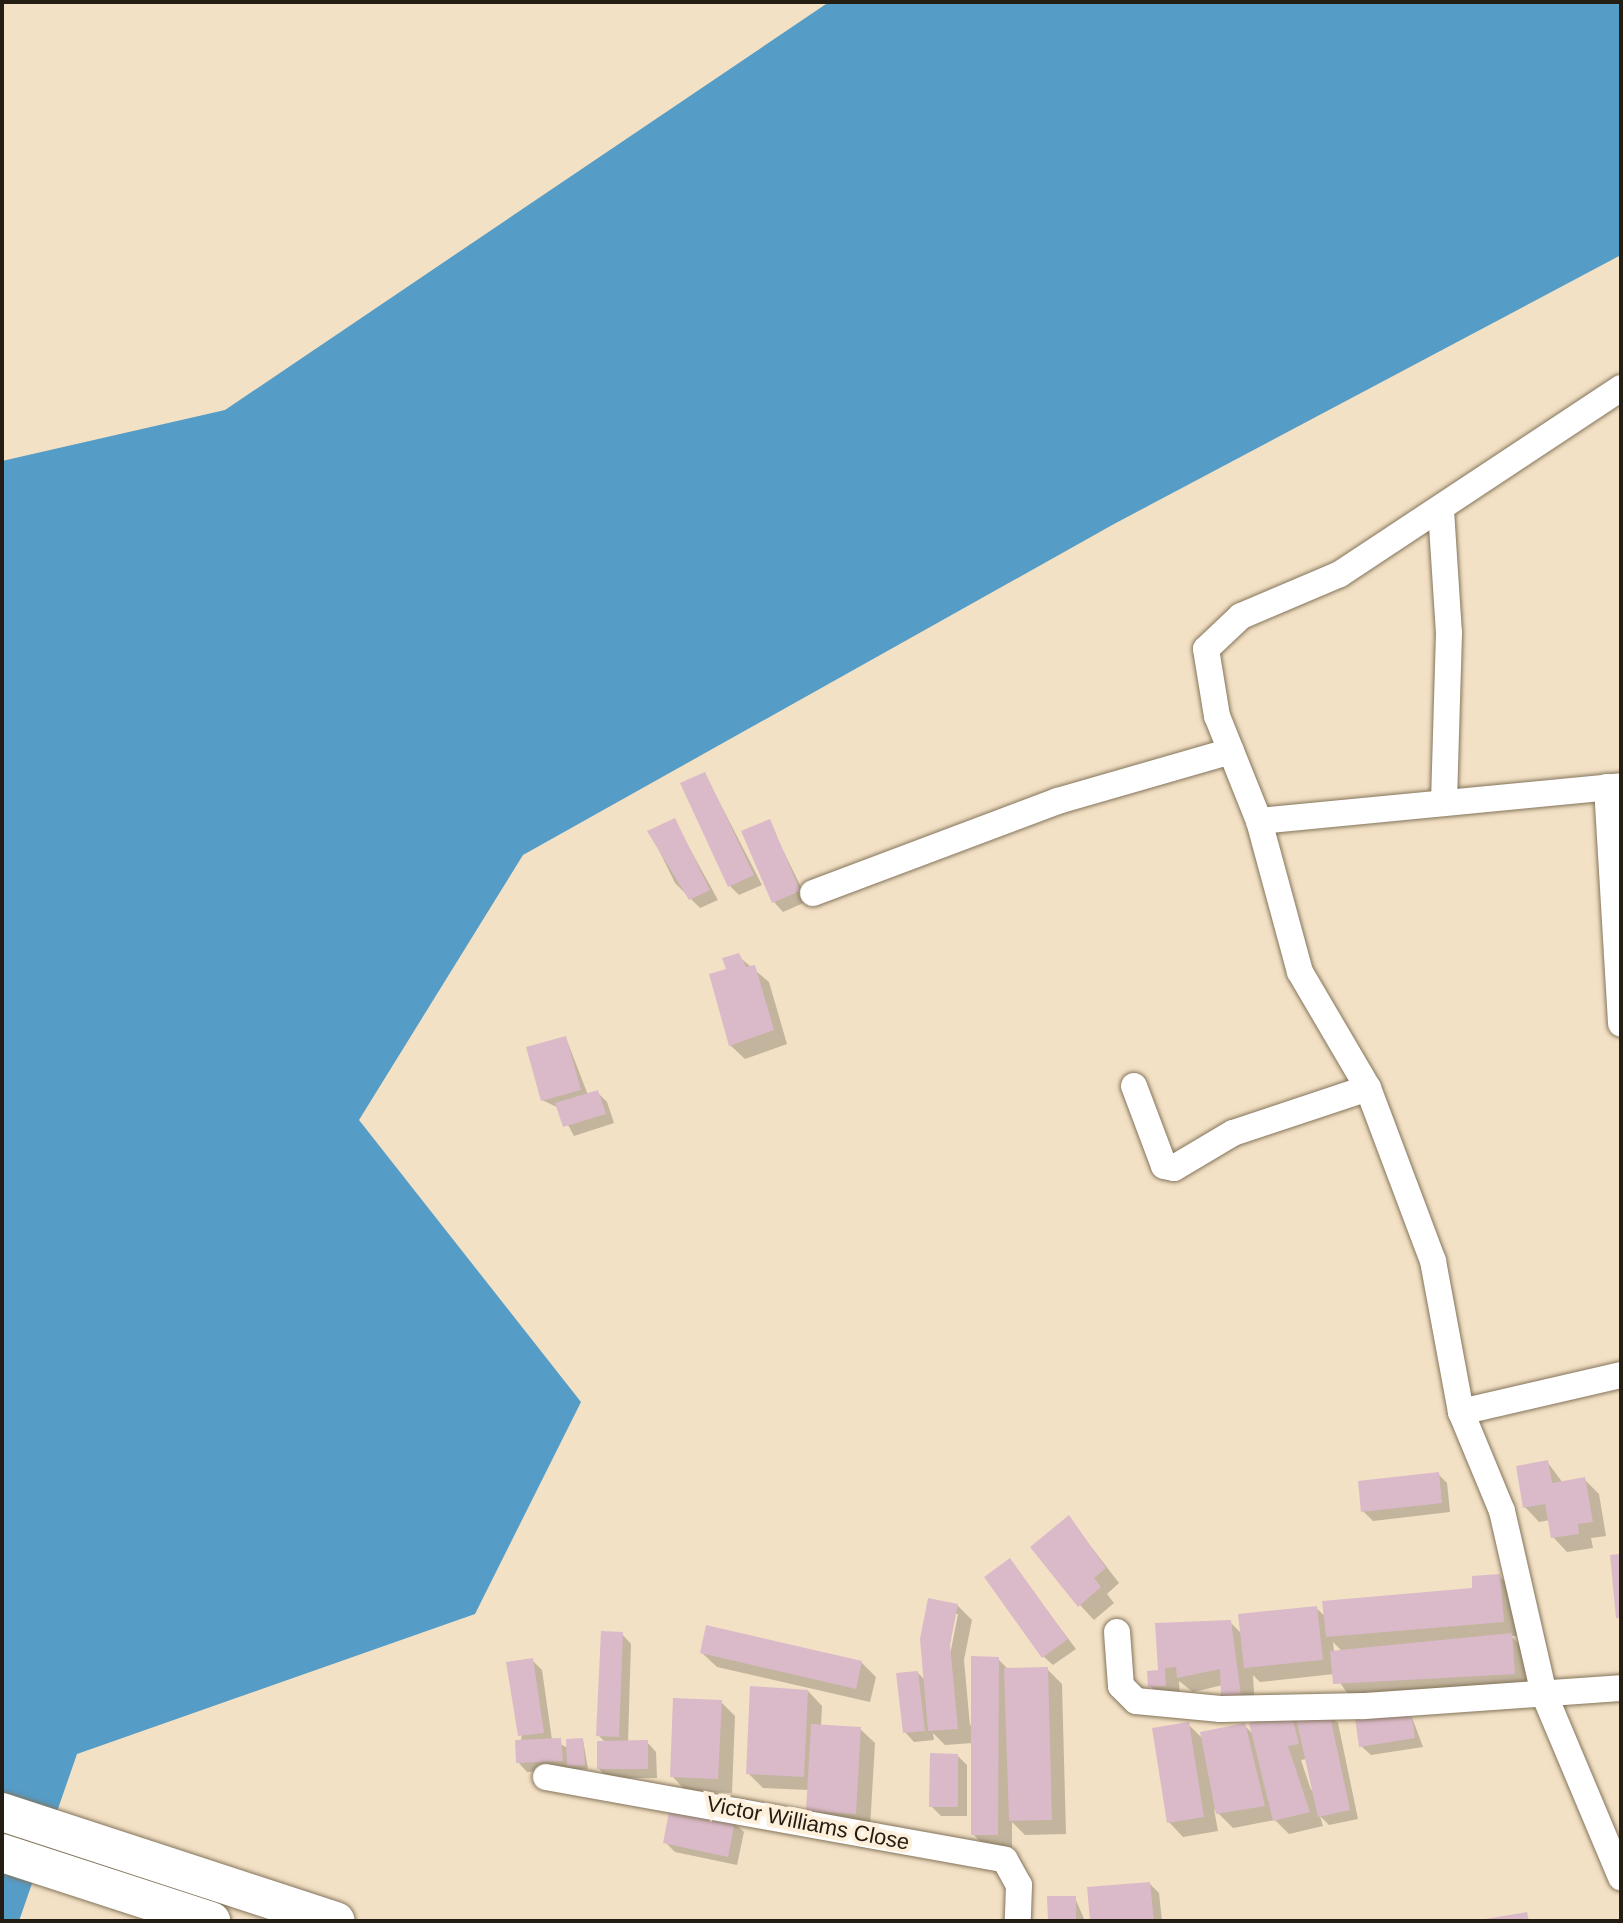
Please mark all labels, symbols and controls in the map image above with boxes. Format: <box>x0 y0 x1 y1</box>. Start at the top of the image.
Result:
street label: Victor Williams Close <box>704 1790 912 1856</box>

